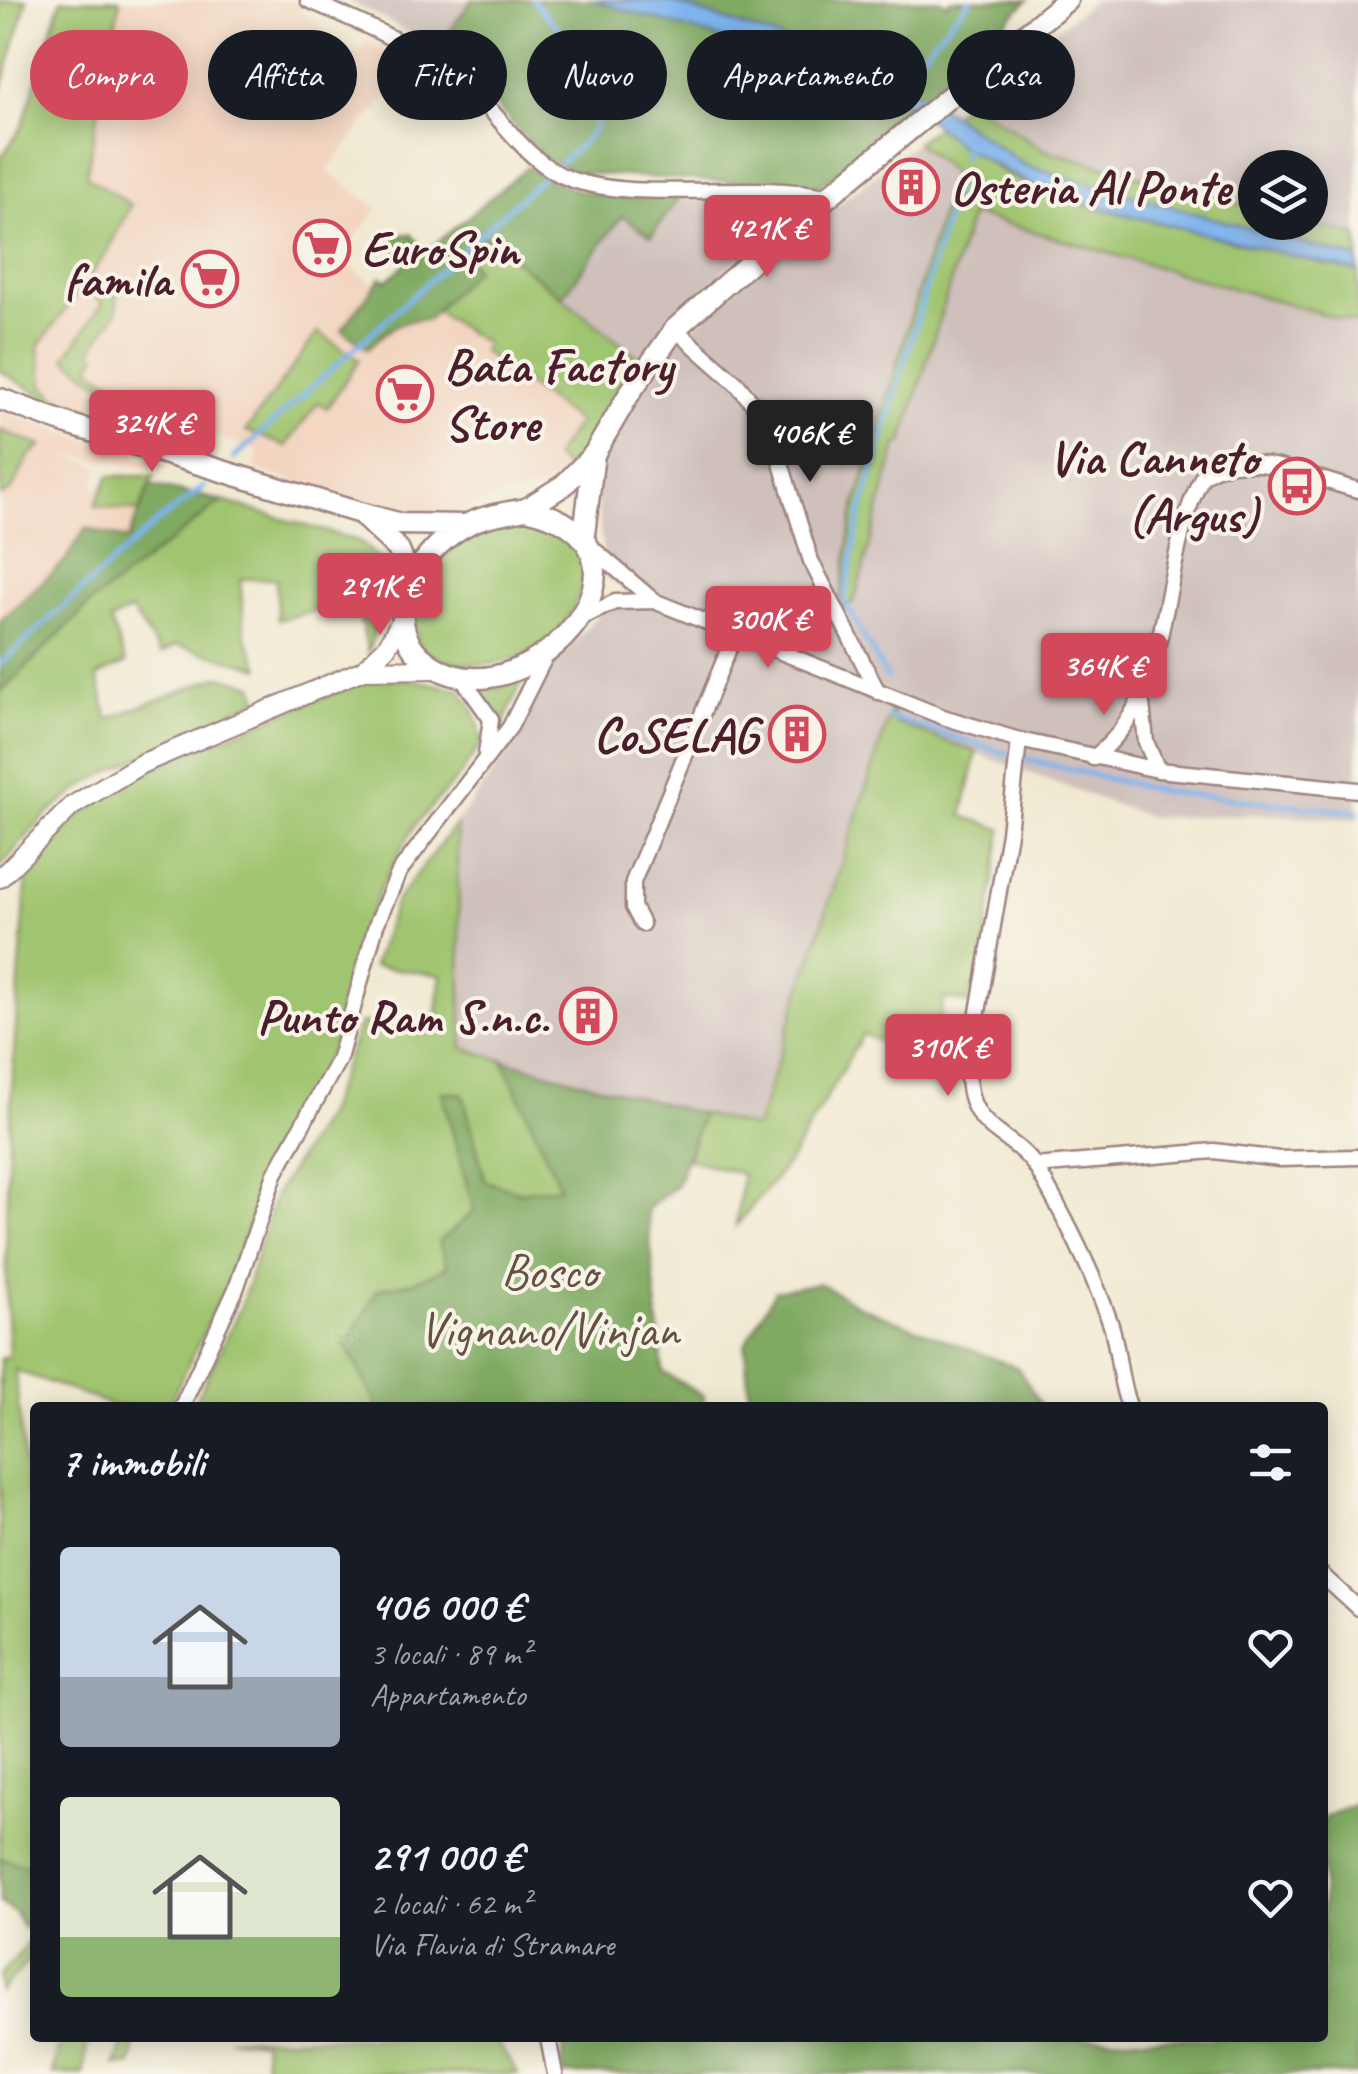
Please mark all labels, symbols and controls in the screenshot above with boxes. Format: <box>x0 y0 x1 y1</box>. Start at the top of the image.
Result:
chip: Compra <box>30 30 188 120</box>
chip: Affitta <box>208 30 357 120</box>
chip: Filtri <box>377 30 507 120</box>
chip: Nuovo <box>527 30 667 120</box>
chip: Appartamento <box>687 30 927 120</box>
chip: Casa <box>947 30 1075 120</box>
map controls <box>1238 150 1328 240</box>
button: layers <box>1238 150 1328 240</box>
place label: Osteria Al Ponte <box>950 156 1233 219</box>
building icon: Osteria Al Ponte <box>881 157 941 217</box>
pin: 421K € <box>686 195 848 280</box>
text: 421K € <box>726 207 808 248</box>
place label: EuroSpin <box>361 217 522 280</box>
supermarket icon: EuroSpin <box>292 218 352 278</box>
place label: famila <box>64 248 175 311</box>
supermarket icon: famila <box>180 249 240 309</box>
place label: Bata Factory Store <box>444 334 676 455</box>
supermarket icon: Bata Factory Store <box>375 364 435 424</box>
pin: 324K € <box>71 390 233 475</box>
pin: 406K € <box>729 400 891 485</box>
text: 324K € <box>111 402 193 443</box>
text: 406K € <box>769 412 851 453</box>
place label: Via Canneto (Argus) <box>1048 426 1263 547</box>
bus stop icon: Via Canneto (Argus) <box>1267 456 1327 516</box>
pin: 291K € <box>299 553 461 638</box>
text: 291K € <box>339 565 421 606</box>
pin: 300K € <box>687 586 849 671</box>
text: 300K € <box>727 598 809 639</box>
pin: 364K € <box>1023 633 1185 718</box>
text: 364K € <box>1063 645 1145 686</box>
place label: CoSELAG <box>594 703 764 766</box>
building icon: CoSELAG <box>767 704 827 764</box>
place label: Punto Ram S.n.c. <box>257 985 550 1048</box>
building icon: Punto Ram S.n.c. <box>558 986 618 1046</box>
pin: 310K € <box>867 1014 1029 1099</box>
text: 310K € <box>907 1026 989 1067</box>
park label: Bosco Vignano/Vinjan <box>419 1240 681 1361</box>
icon: filters <box>1243 1435 1298 1490</box>
text: 7 immobili <box>60 1436 205 1489</box>
text: 406 000 € <box>370 1580 524 1633</box>
icon: home <box>140 1587 260 1707</box>
icon: heart <box>1243 1620 1298 1675</box>
text: 3 locali · 89 m² <box>370 1633 530 1674</box>
text: Appartamento <box>370 1674 525 1715</box>
text: 291 000 € <box>370 1830 522 1883</box>
icon: home <box>140 1837 260 1957</box>
icon: heart <box>1243 1870 1298 1925</box>
text: 2 locali · 62 m² <box>370 1883 530 1924</box>
text: Via Flavia di Stramare <box>370 1924 614 1965</box>

